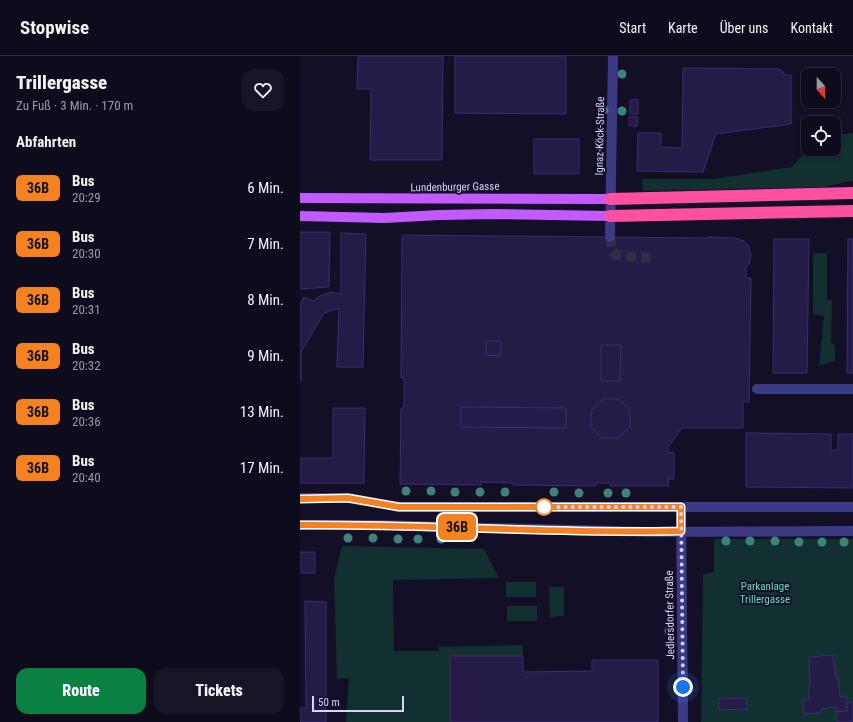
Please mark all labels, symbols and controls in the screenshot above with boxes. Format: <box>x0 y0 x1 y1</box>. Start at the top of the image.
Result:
text: Stopwise <box>20 16 89 39</box>
text: Start <box>619 20 646 36</box>
text: Karte <box>668 20 698 36</box>
text: Über uns <box>720 20 768 36</box>
text: Kontakt <box>790 20 833 36</box>
north arrow <box>801 68 841 108</box>
map controls <box>801 68 841 156</box>
button: heart <box>242 69 284 111</box>
text: Trillergasse <box>16 71 107 94</box>
street label: Ignaz-Köck-Straße <box>593 97 607 175</box>
text: Zu Fuß · 3 Min. · 170 m <box>16 98 133 113</box>
button: locate <box>801 116 841 156</box>
text: Abfahrten <box>16 133 76 151</box>
text: Bus <box>72 172 95 190</box>
text: 6 Min. <box>247 179 284 197</box>
text: 36B <box>27 180 49 196</box>
street label: Lundenburger Gasse <box>410 180 500 194</box>
text: 20:29 <box>72 190 101 205</box>
text: Bus <box>72 228 95 246</box>
text: 7 Min. <box>247 235 284 253</box>
text: 36B <box>27 236 49 252</box>
text: 20:30 <box>72 246 101 261</box>
text: Bus <box>72 284 95 302</box>
text: 8 Min. <box>247 291 284 309</box>
text: 36B <box>27 292 49 308</box>
text: 20:31 <box>72 302 101 317</box>
text: Bus <box>72 340 95 358</box>
text: 9 Min. <box>247 347 284 365</box>
text: 36B <box>27 348 49 364</box>
text: 20:32 <box>72 358 101 373</box>
text: Bus <box>72 396 95 414</box>
text: 13 Min. <box>240 403 284 421</box>
text: 36B <box>27 404 49 420</box>
text: 20:36 <box>72 414 101 429</box>
text: Bus <box>72 452 95 470</box>
text: 17 Min. <box>240 459 284 477</box>
text: 36B <box>27 460 49 476</box>
text: 20:40 <box>72 470 101 485</box>
unlabelled marker <box>535 498 553 516</box>
line badge: 36B <box>434 514 480 540</box>
text: 36B <box>446 519 468 535</box>
street label: Jedlersdorfer Straße <box>663 570 677 660</box>
park label: Parkanlage Trillergasse <box>740 580 790 606</box>
button: Route <box>16 668 146 714</box>
button: Tickets <box>154 668 284 714</box>
your location <box>673 677 693 697</box>
scale bar <box>312 694 404 713</box>
text: 50 m <box>318 696 340 709</box>

